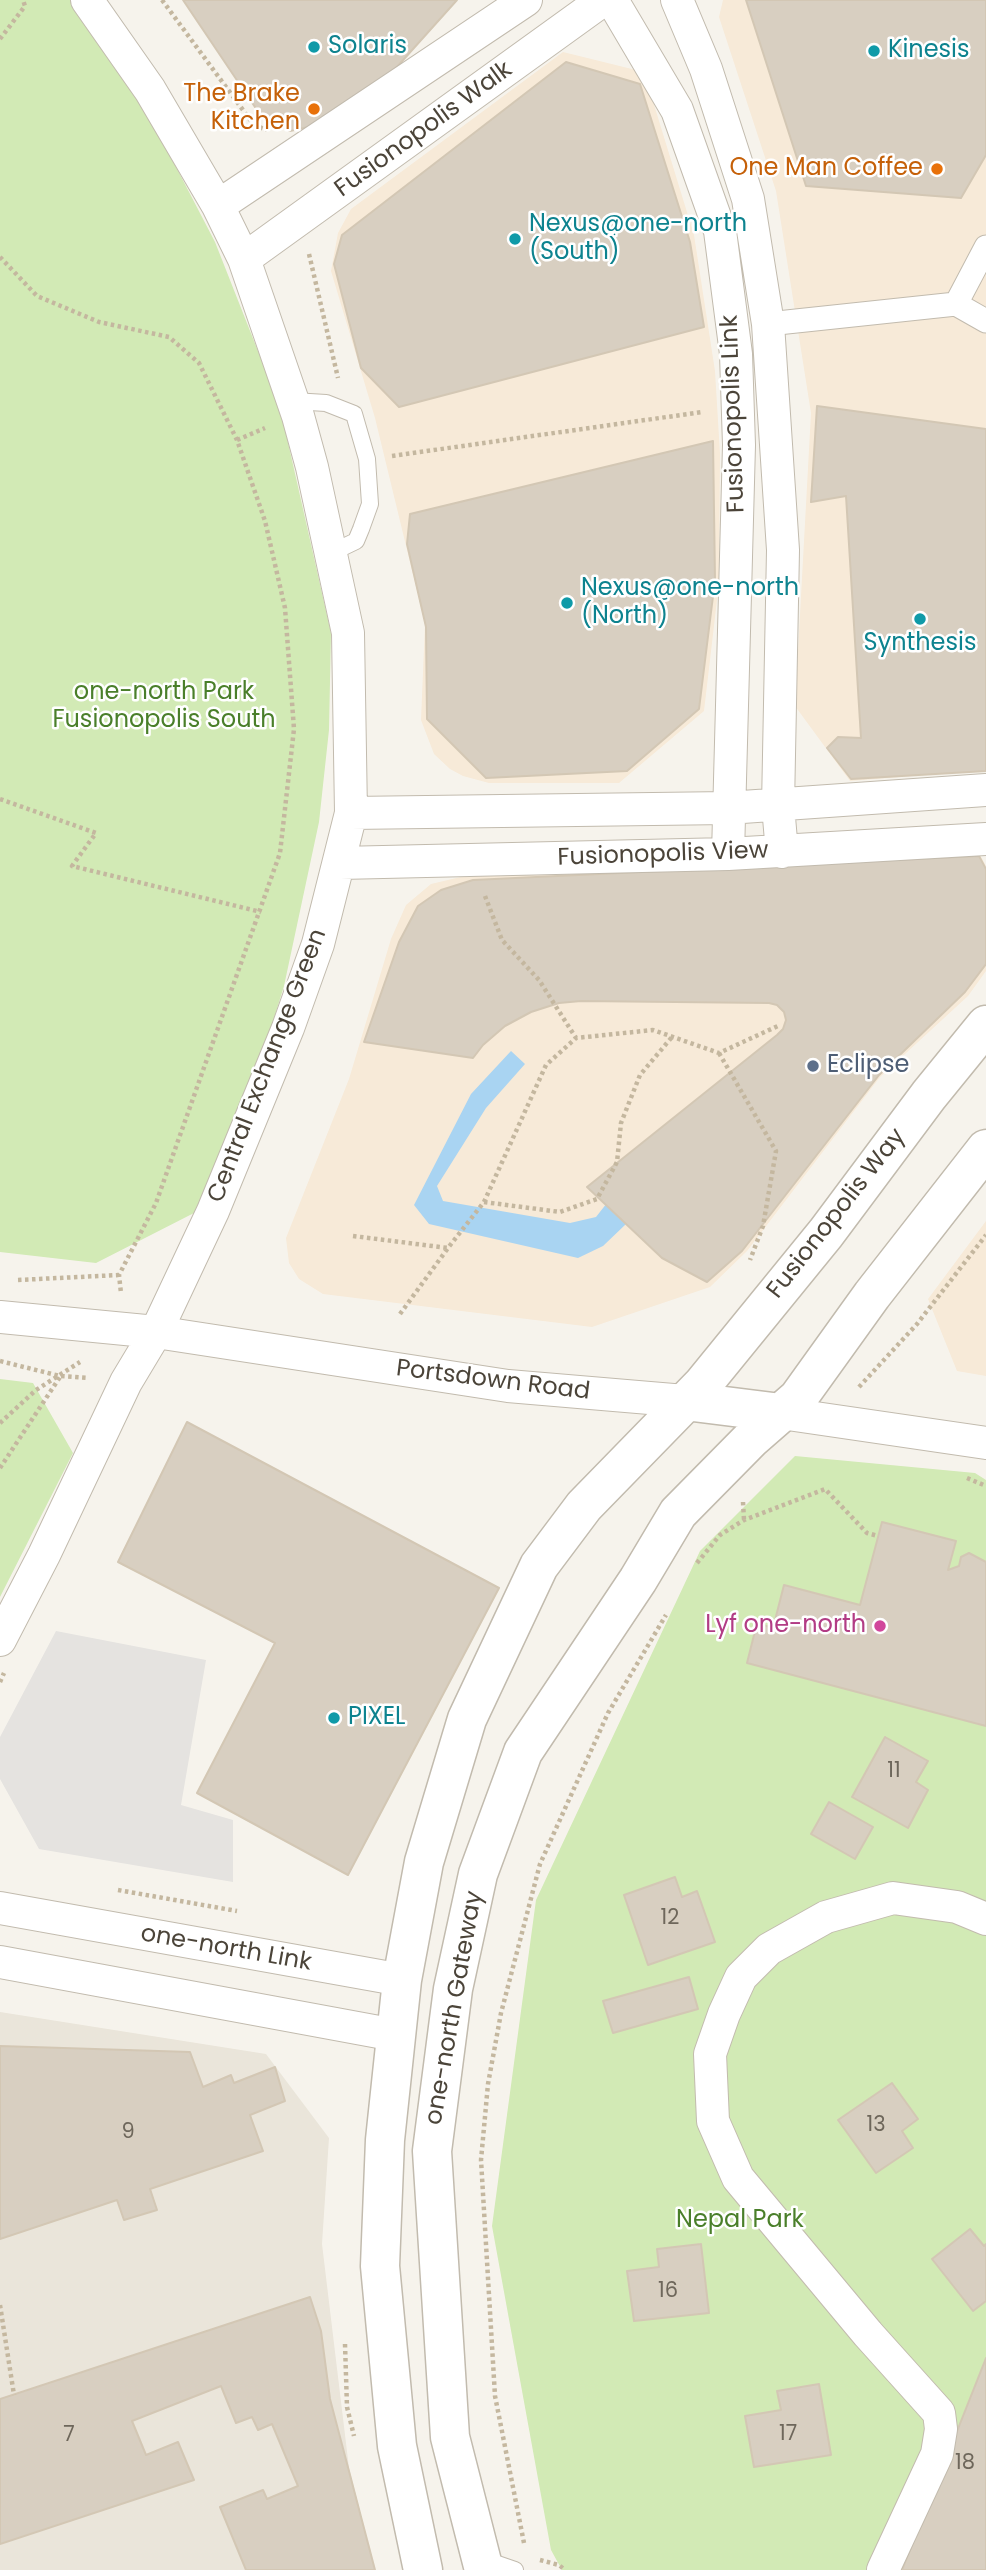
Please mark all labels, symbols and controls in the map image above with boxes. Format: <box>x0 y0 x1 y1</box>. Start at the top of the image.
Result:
place label: Solaris <box>328 33 407 61</box>
place label: Kinesis <box>888 37 969 65</box>
marker: Solaris <box>306 39 322 55</box>
marker: Kinesis <box>866 43 882 59</box>
street label: Fusionopolis Walk <box>330 56 518 204</box>
place label: The Brake Kitchen <box>183 81 300 137</box>
marker: The Brake Kitchen <box>306 101 322 117</box>
place label: One Man Coffee <box>729 155 923 183</box>
marker: One Man Coffee <box>929 161 945 177</box>
place label: Nexus@one-north (South) <box>529 211 747 267</box>
marker: Nexus@one-north (South) <box>507 231 523 247</box>
street label: Fusionopolis Link <box>716 314 752 514</box>
place label: Nexus@one-north (North) <box>581 575 799 631</box>
marker: Nexus@one-north (North) <box>559 595 575 611</box>
marker: Synthesis <box>912 611 928 627</box>
place label: Synthesis <box>864 630 976 658</box>
park label: one-north Park Fusionopolis South <box>52 679 276 735</box>
street label: Fusionopolis View <box>557 837 769 873</box>
street label: Central Exchange Green <box>202 925 334 1207</box>
place label: Eclipse <box>827 1052 909 1080</box>
marker: Eclipse <box>805 1058 821 1074</box>
street label: Fusionopolis Way <box>762 1123 912 1305</box>
street label: Portsdown Road <box>395 1355 591 1407</box>
place label: Lyf one-north <box>705 1612 866 1640</box>
marker: Lyf one-north <box>872 1618 888 1634</box>
place label: PIXEL <box>348 1704 405 1732</box>
marker: PIXEL <box>326 1710 342 1726</box>
house number: 11 <box>887 1759 901 1785</box>
street label: one-north Gateway <box>420 1889 490 2127</box>
house number: 12 <box>661 1906 679 1932</box>
street label: one-north Link <box>138 1920 314 1978</box>
house number: 13 <box>866 2113 886 2139</box>
house number: 9 <box>121 2120 135 2146</box>
park label: Nepal Park <box>676 2207 804 2235</box>
house number: 16 <box>658 2279 678 2305</box>
house number: 17 <box>779 2422 797 2448</box>
house number: 7 <box>63 2423 75 2449</box>
house number: 18 <box>955 2451 975 2477</box>

